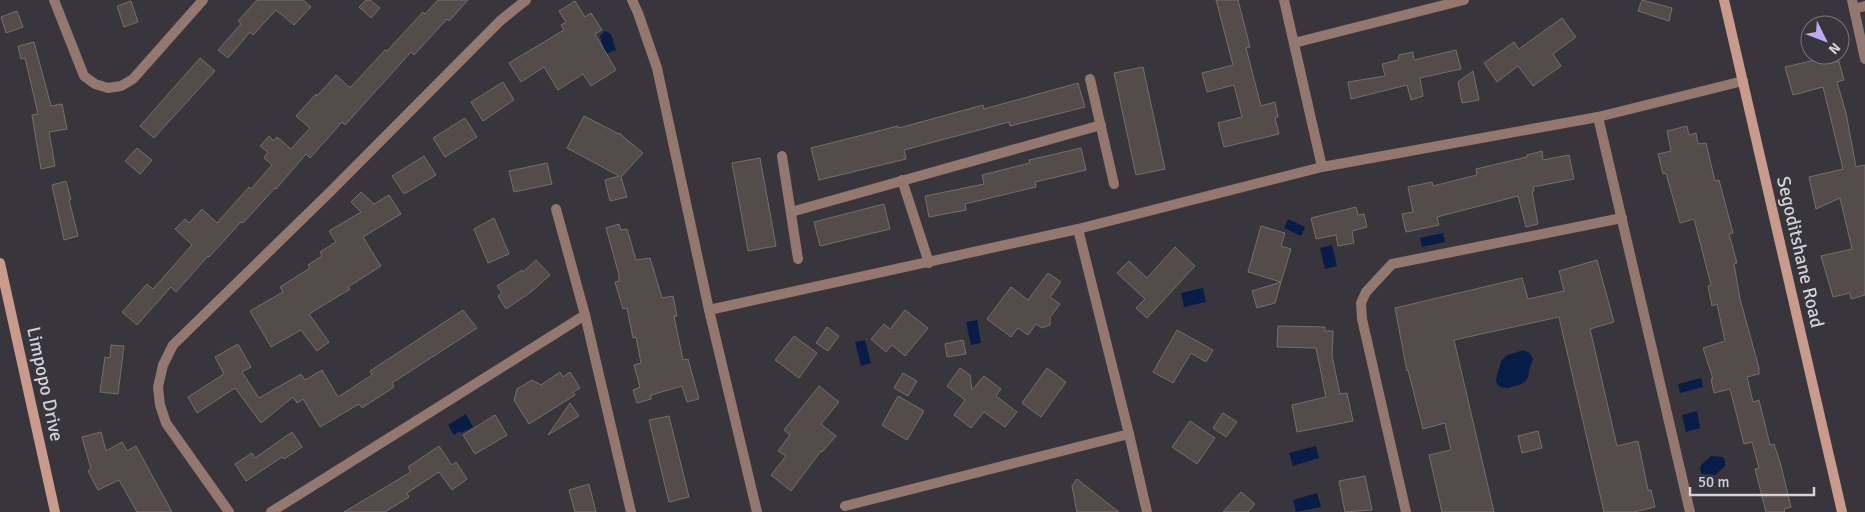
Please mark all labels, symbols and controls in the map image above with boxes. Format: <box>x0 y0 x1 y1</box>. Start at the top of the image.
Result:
north arrow <box>1800 15 1850 65</box>
text: N <box>1825 39 1844 58</box>
street label: Segoditshane Road <box>1771 174 1829 330</box>
street label: Limpopo Drive <box>21 325 69 443</box>
scale bar <box>1690 464 1814 496</box>
text: 50 m <box>1698 473 1729 491</box>

